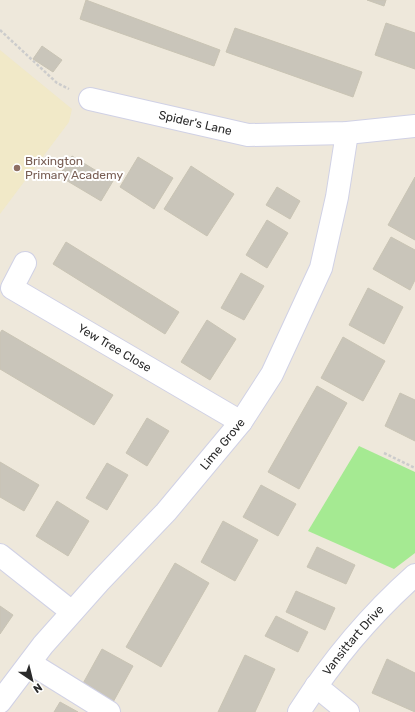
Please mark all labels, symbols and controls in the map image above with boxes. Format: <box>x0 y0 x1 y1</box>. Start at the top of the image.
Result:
street label: Spider's Lane <box>157 108 234 138</box>
place label: Brixington Primary Academy <box>25 154 123 182</box>
marker: Brixington Primary Academy <box>12 163 22 173</box>
street label: Yew Tree Close <box>75 321 154 375</box>
street label: Lime Grove <box>197 415 248 473</box>
street label: Vansittart Drive <box>320 602 387 678</box>
north arrow <box>12 660 52 700</box>
text: N <box>30 680 44 695</box>

